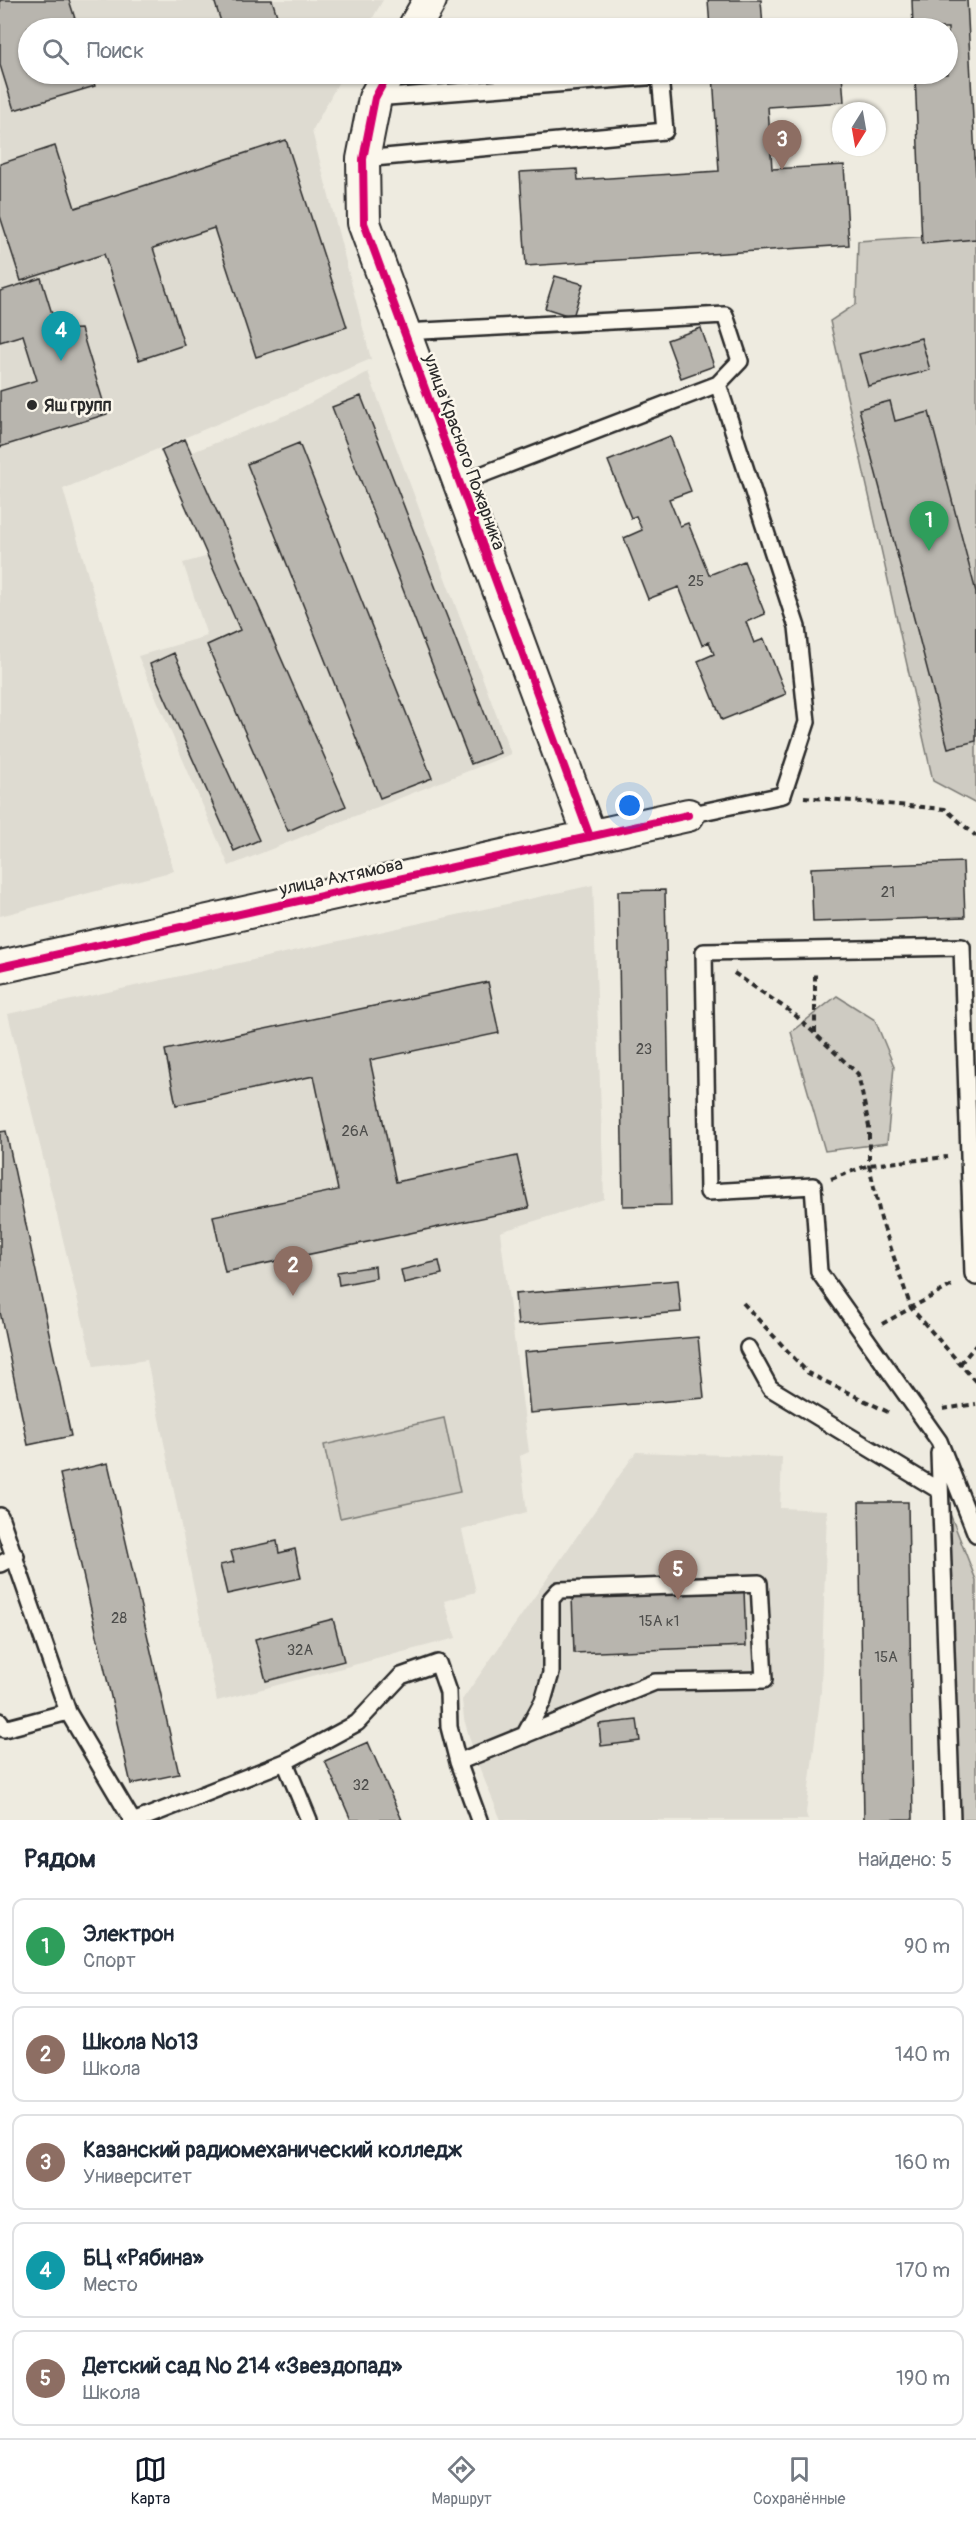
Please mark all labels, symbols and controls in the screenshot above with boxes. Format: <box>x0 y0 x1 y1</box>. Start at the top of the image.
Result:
search box <box>18 18 958 84</box>
icon: search <box>39 35 72 68</box>
text: Поиск <box>87 37 144 65</box>
north arrow <box>832 102 886 156</box>
pin: 3 <box>762 120 802 170</box>
pin: 4 <box>42 312 80 361</box>
street label: улица Красного Пожарника <box>417 350 510 553</box>
place label: Яш групп <box>44 394 112 417</box>
marker: Яш групп <box>25 398 39 412</box>
pin: 1 <box>910 502 948 551</box>
house number: 25 <box>688 572 704 591</box>
your location <box>615 791 644 820</box>
street label: улица Ахтямова <box>276 853 405 902</box>
house number: 21 <box>881 883 895 902</box>
house number: 23 <box>636 1040 652 1059</box>
house number: 26А <box>342 1122 369 1141</box>
pin: 2 <box>274 1246 312 1296</box>
pin: 5 <box>658 1550 698 1600</box>
house number: 28 <box>111 1609 127 1628</box>
house number: 15А к1 <box>639 1612 679 1631</box>
house number: 32А <box>287 1641 314 1660</box>
house number: 15А <box>874 1648 898 1667</box>
house number: 32 <box>353 1776 369 1795</box>
text: Рядом <box>24 1843 96 1875</box>
text: Найдено: 5 <box>857 1847 952 1872</box>
text: Электрон <box>83 1920 174 1948</box>
text: 1 <box>42 1934 49 1959</box>
text: 90 m <box>904 1934 950 1959</box>
text: Спорт <box>83 1948 136 1973</box>
text: Школа №13 <box>83 2028 198 2056</box>
text: 2 <box>40 2042 51 2067</box>
text: 140 m <box>895 2042 950 2067</box>
text: Школа <box>83 2056 140 2081</box>
text: Казанский радиомеханический колледж <box>83 2136 462 2164</box>
text: 3 <box>40 2150 51 2175</box>
text: 160 m <box>895 2150 950 2175</box>
text: Университет <box>83 2164 192 2189</box>
text: БЦ «Рябина» <box>83 2244 204 2272</box>
text: 4 <box>40 2258 51 2283</box>
text: 170 m <box>896 2258 950 2283</box>
text: Место <box>83 2272 138 2297</box>
text: Детский сад № 214 «Звездопад» <box>83 2352 402 2380</box>
text: 5 <box>40 2366 51 2391</box>
text: 190 m <box>896 2366 950 2391</box>
text: Школа <box>83 2380 140 2405</box>
tab: Карта <box>131 2453 170 2509</box>
tab: Маршрут <box>432 2453 492 2509</box>
tab: Сохранённые <box>753 2453 845 2509</box>

